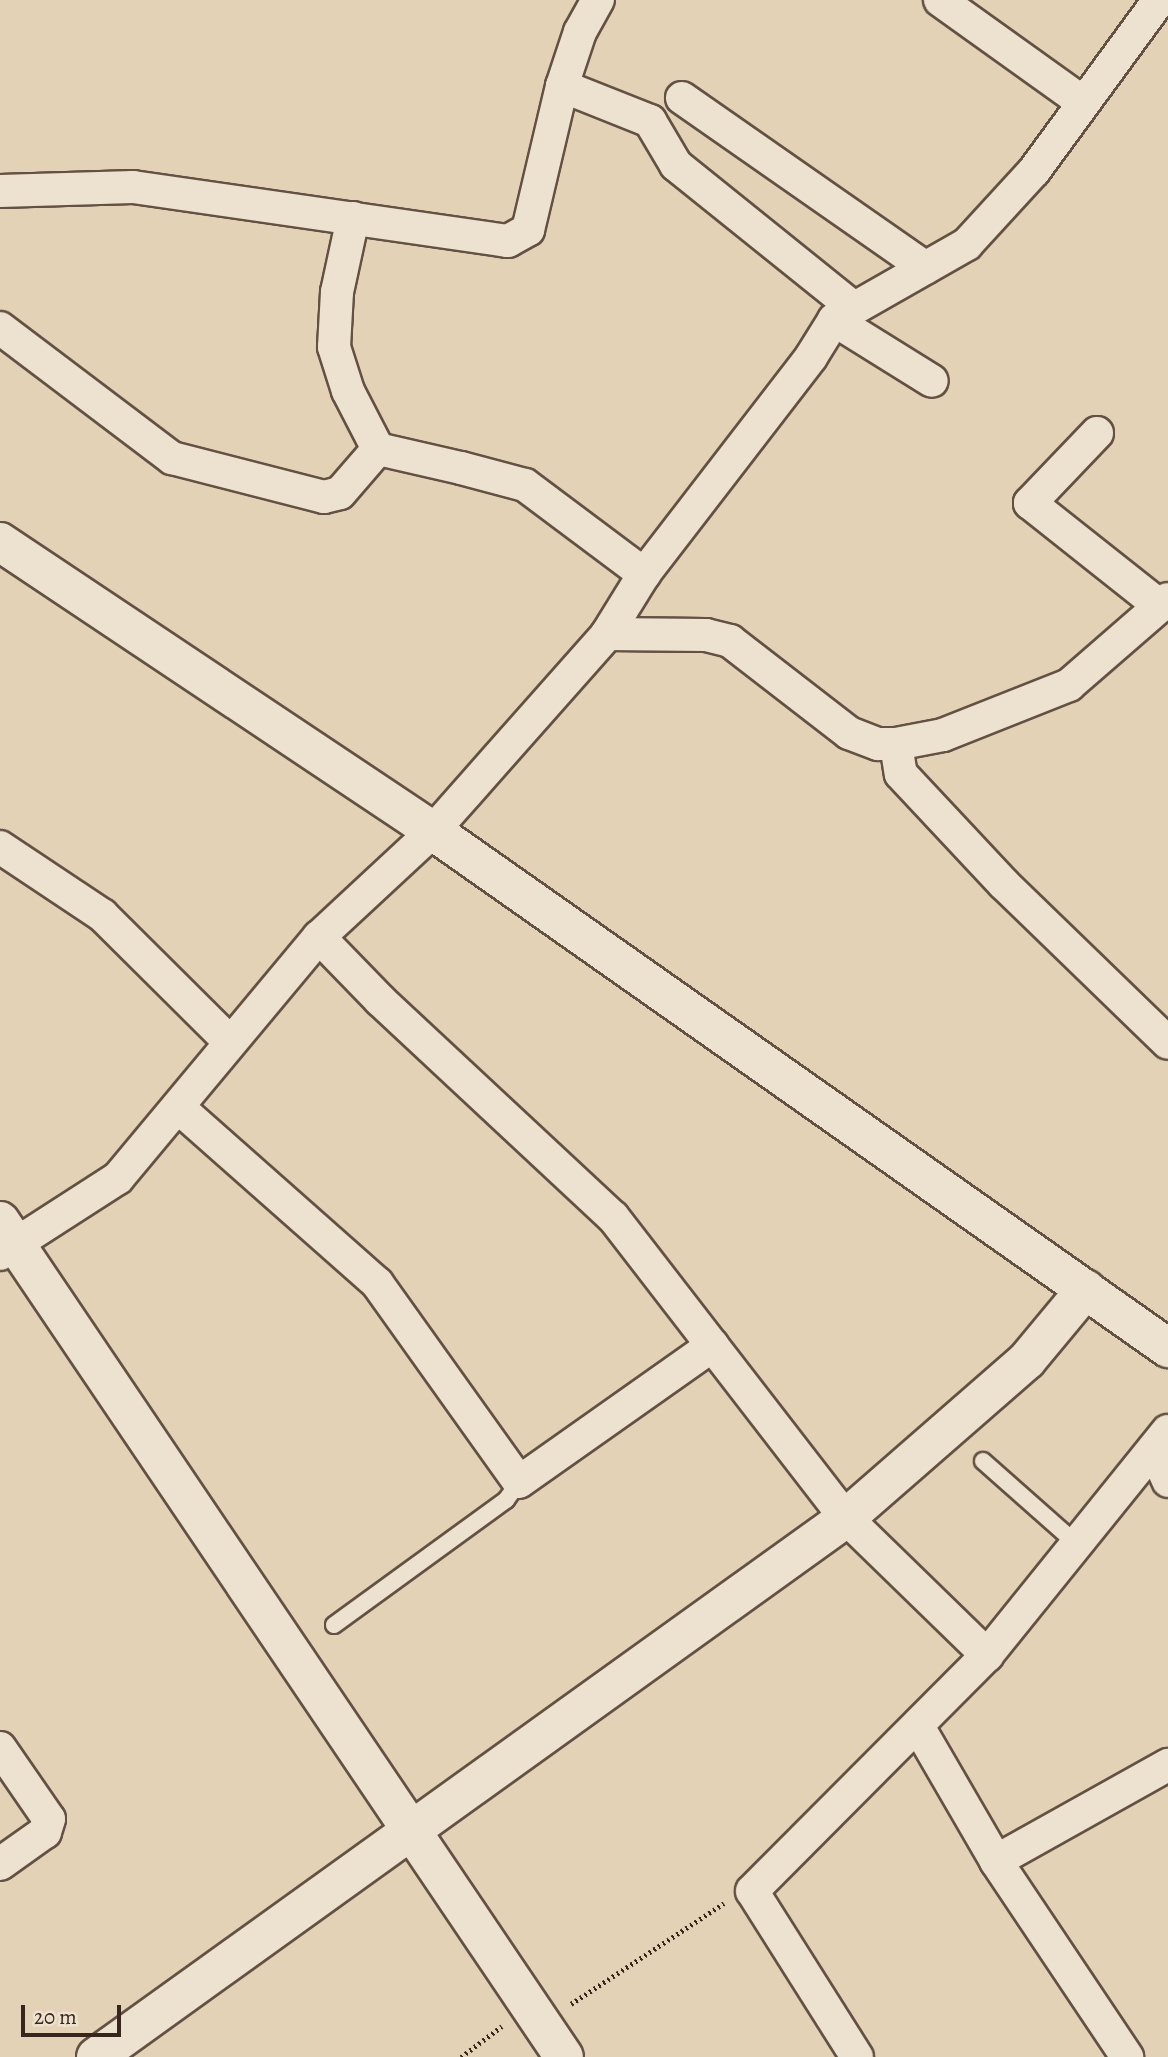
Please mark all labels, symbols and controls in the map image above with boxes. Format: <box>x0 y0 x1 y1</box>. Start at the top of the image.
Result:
scale bar <box>24 1990 124 2034</box>
text: 20 m <box>34 2003 77 2031</box>

